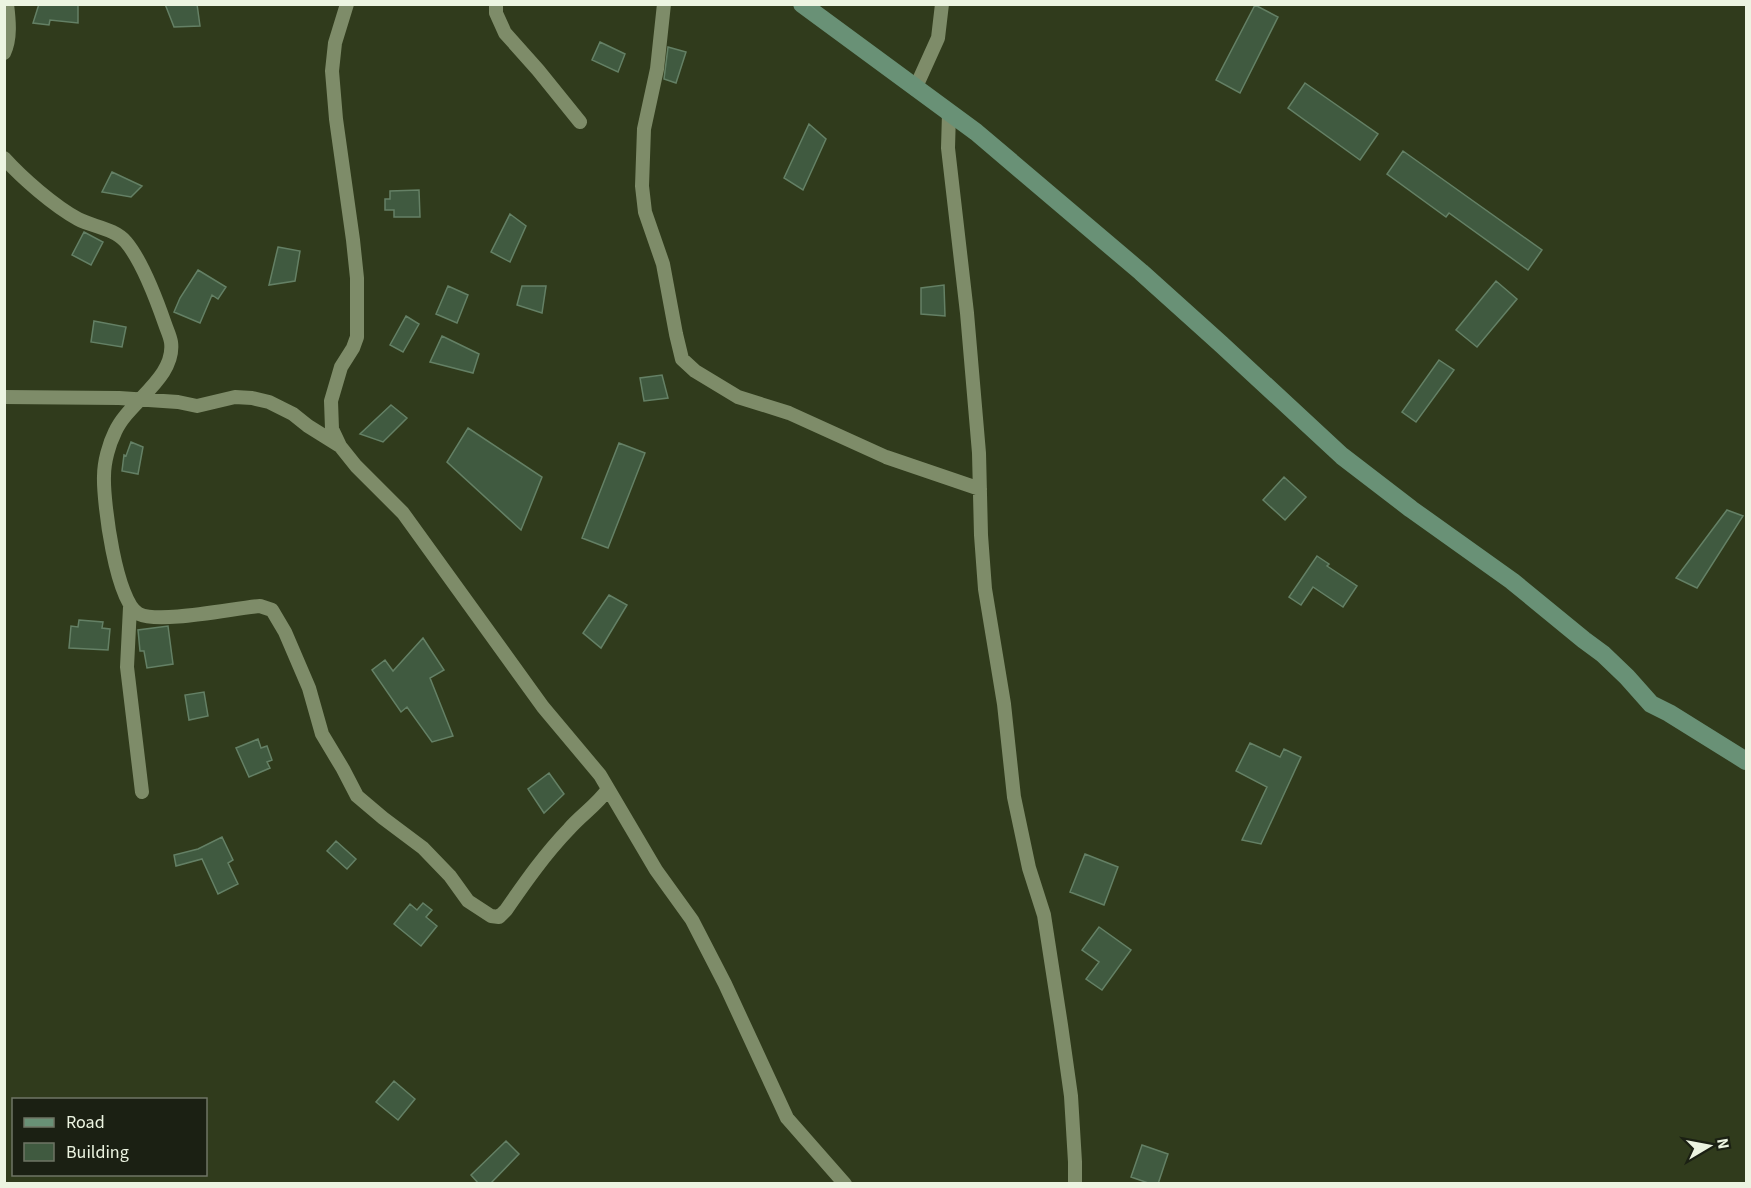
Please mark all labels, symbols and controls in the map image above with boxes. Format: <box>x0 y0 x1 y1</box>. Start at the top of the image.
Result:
legend <box>12 1098 207 1176</box>
text: Road <box>66 1110 105 1135</box>
north arrow <box>1679 1116 1739 1176</box>
text: N <box>1711 1136 1735 1151</box>
text: Building <box>66 1140 129 1165</box>

